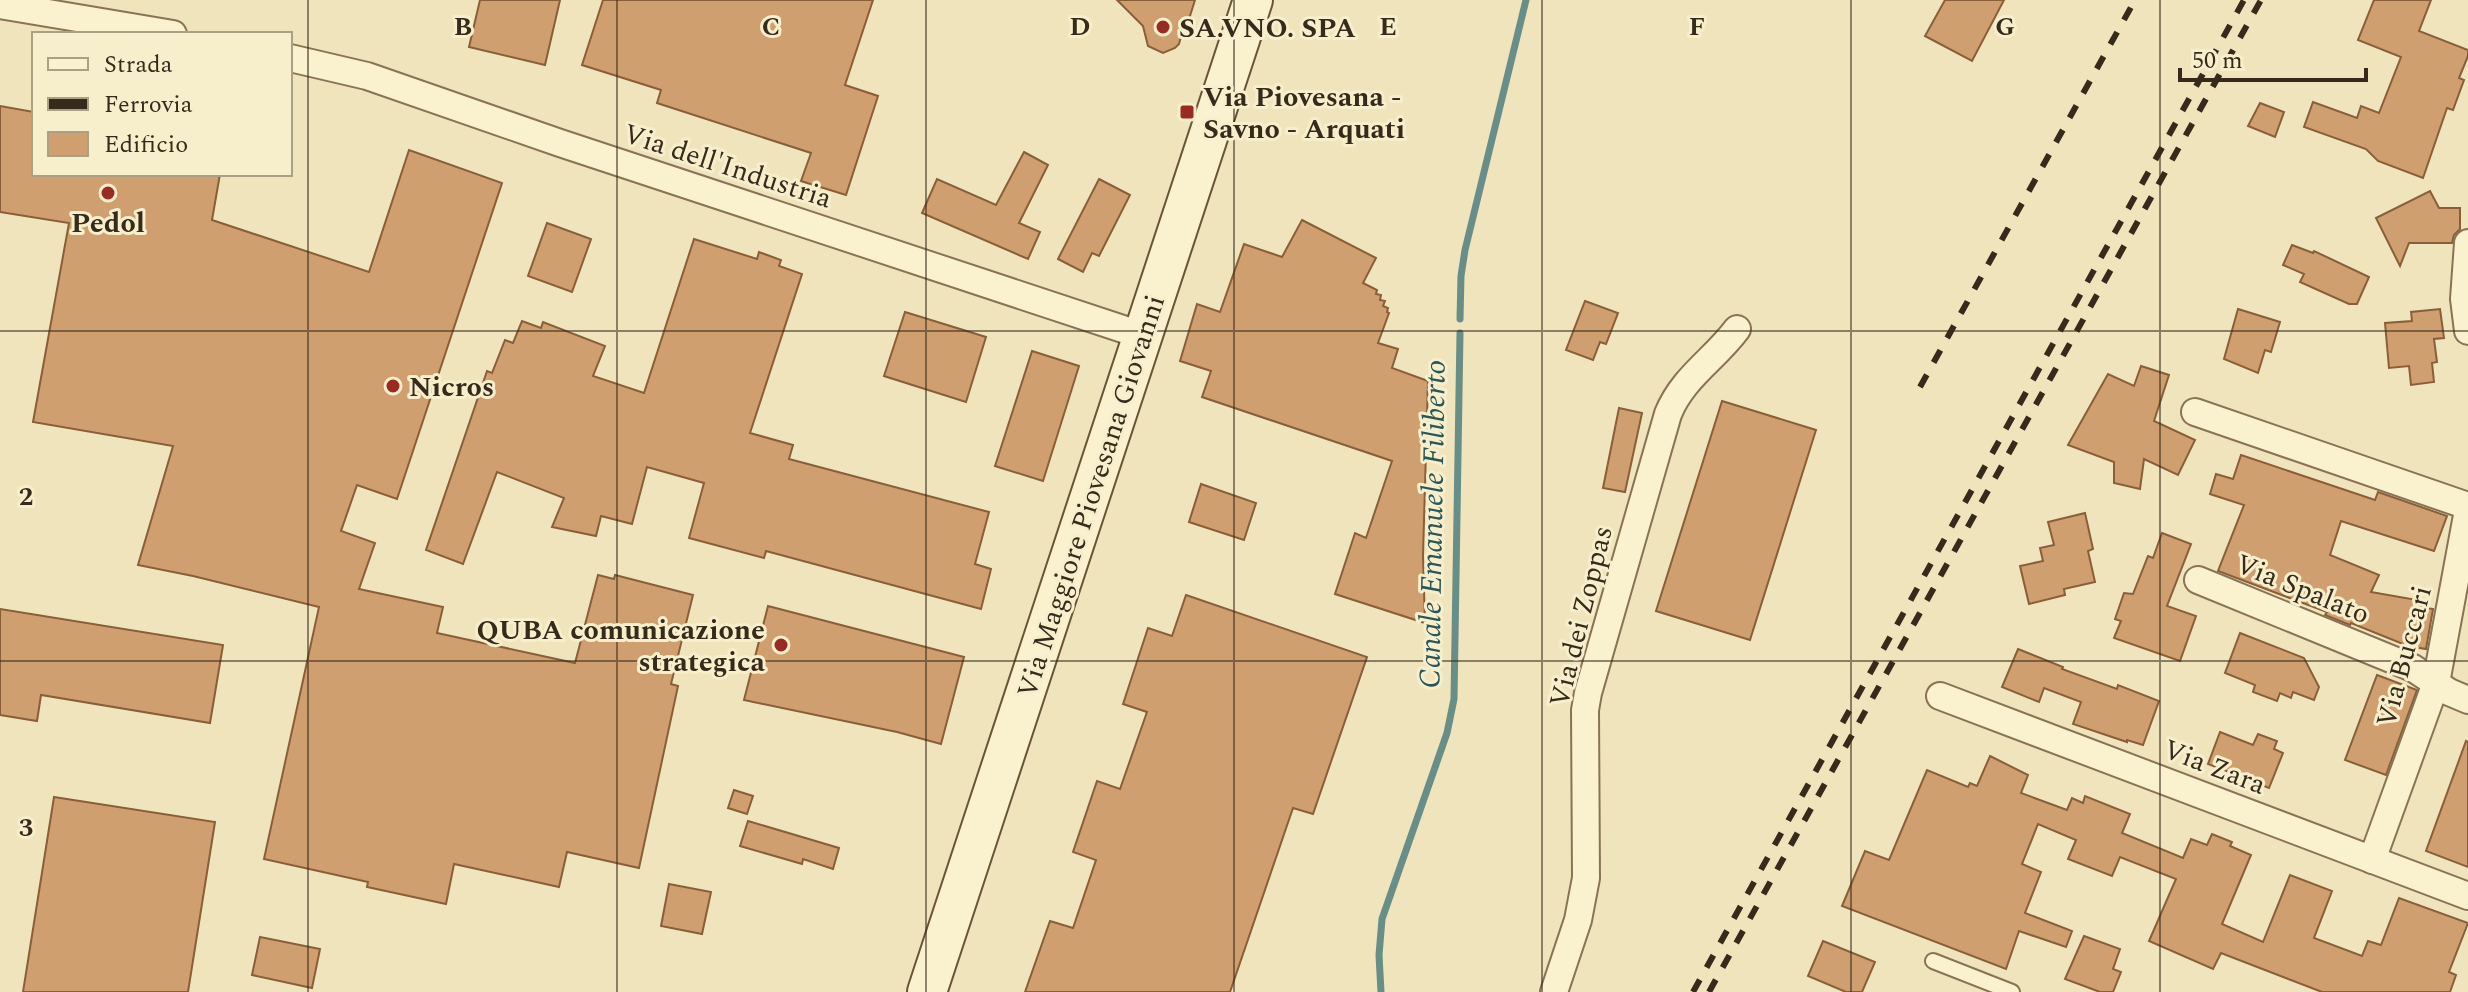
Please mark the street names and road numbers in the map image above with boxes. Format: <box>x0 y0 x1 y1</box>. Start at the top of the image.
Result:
street label: Via dell'Industria <box>618 112 838 220</box>
street label: Via Maggiore Piovesana Giovanni <box>1006 289 1177 703</box>
street label: Via dei Zoppas <box>1538 521 1625 712</box>
street label: Via Spalato <box>2229 543 2376 636</box>
street label: Via Buccari <box>2365 581 2444 732</box>
street label: Via Zara <box>2157 728 2272 807</box>

